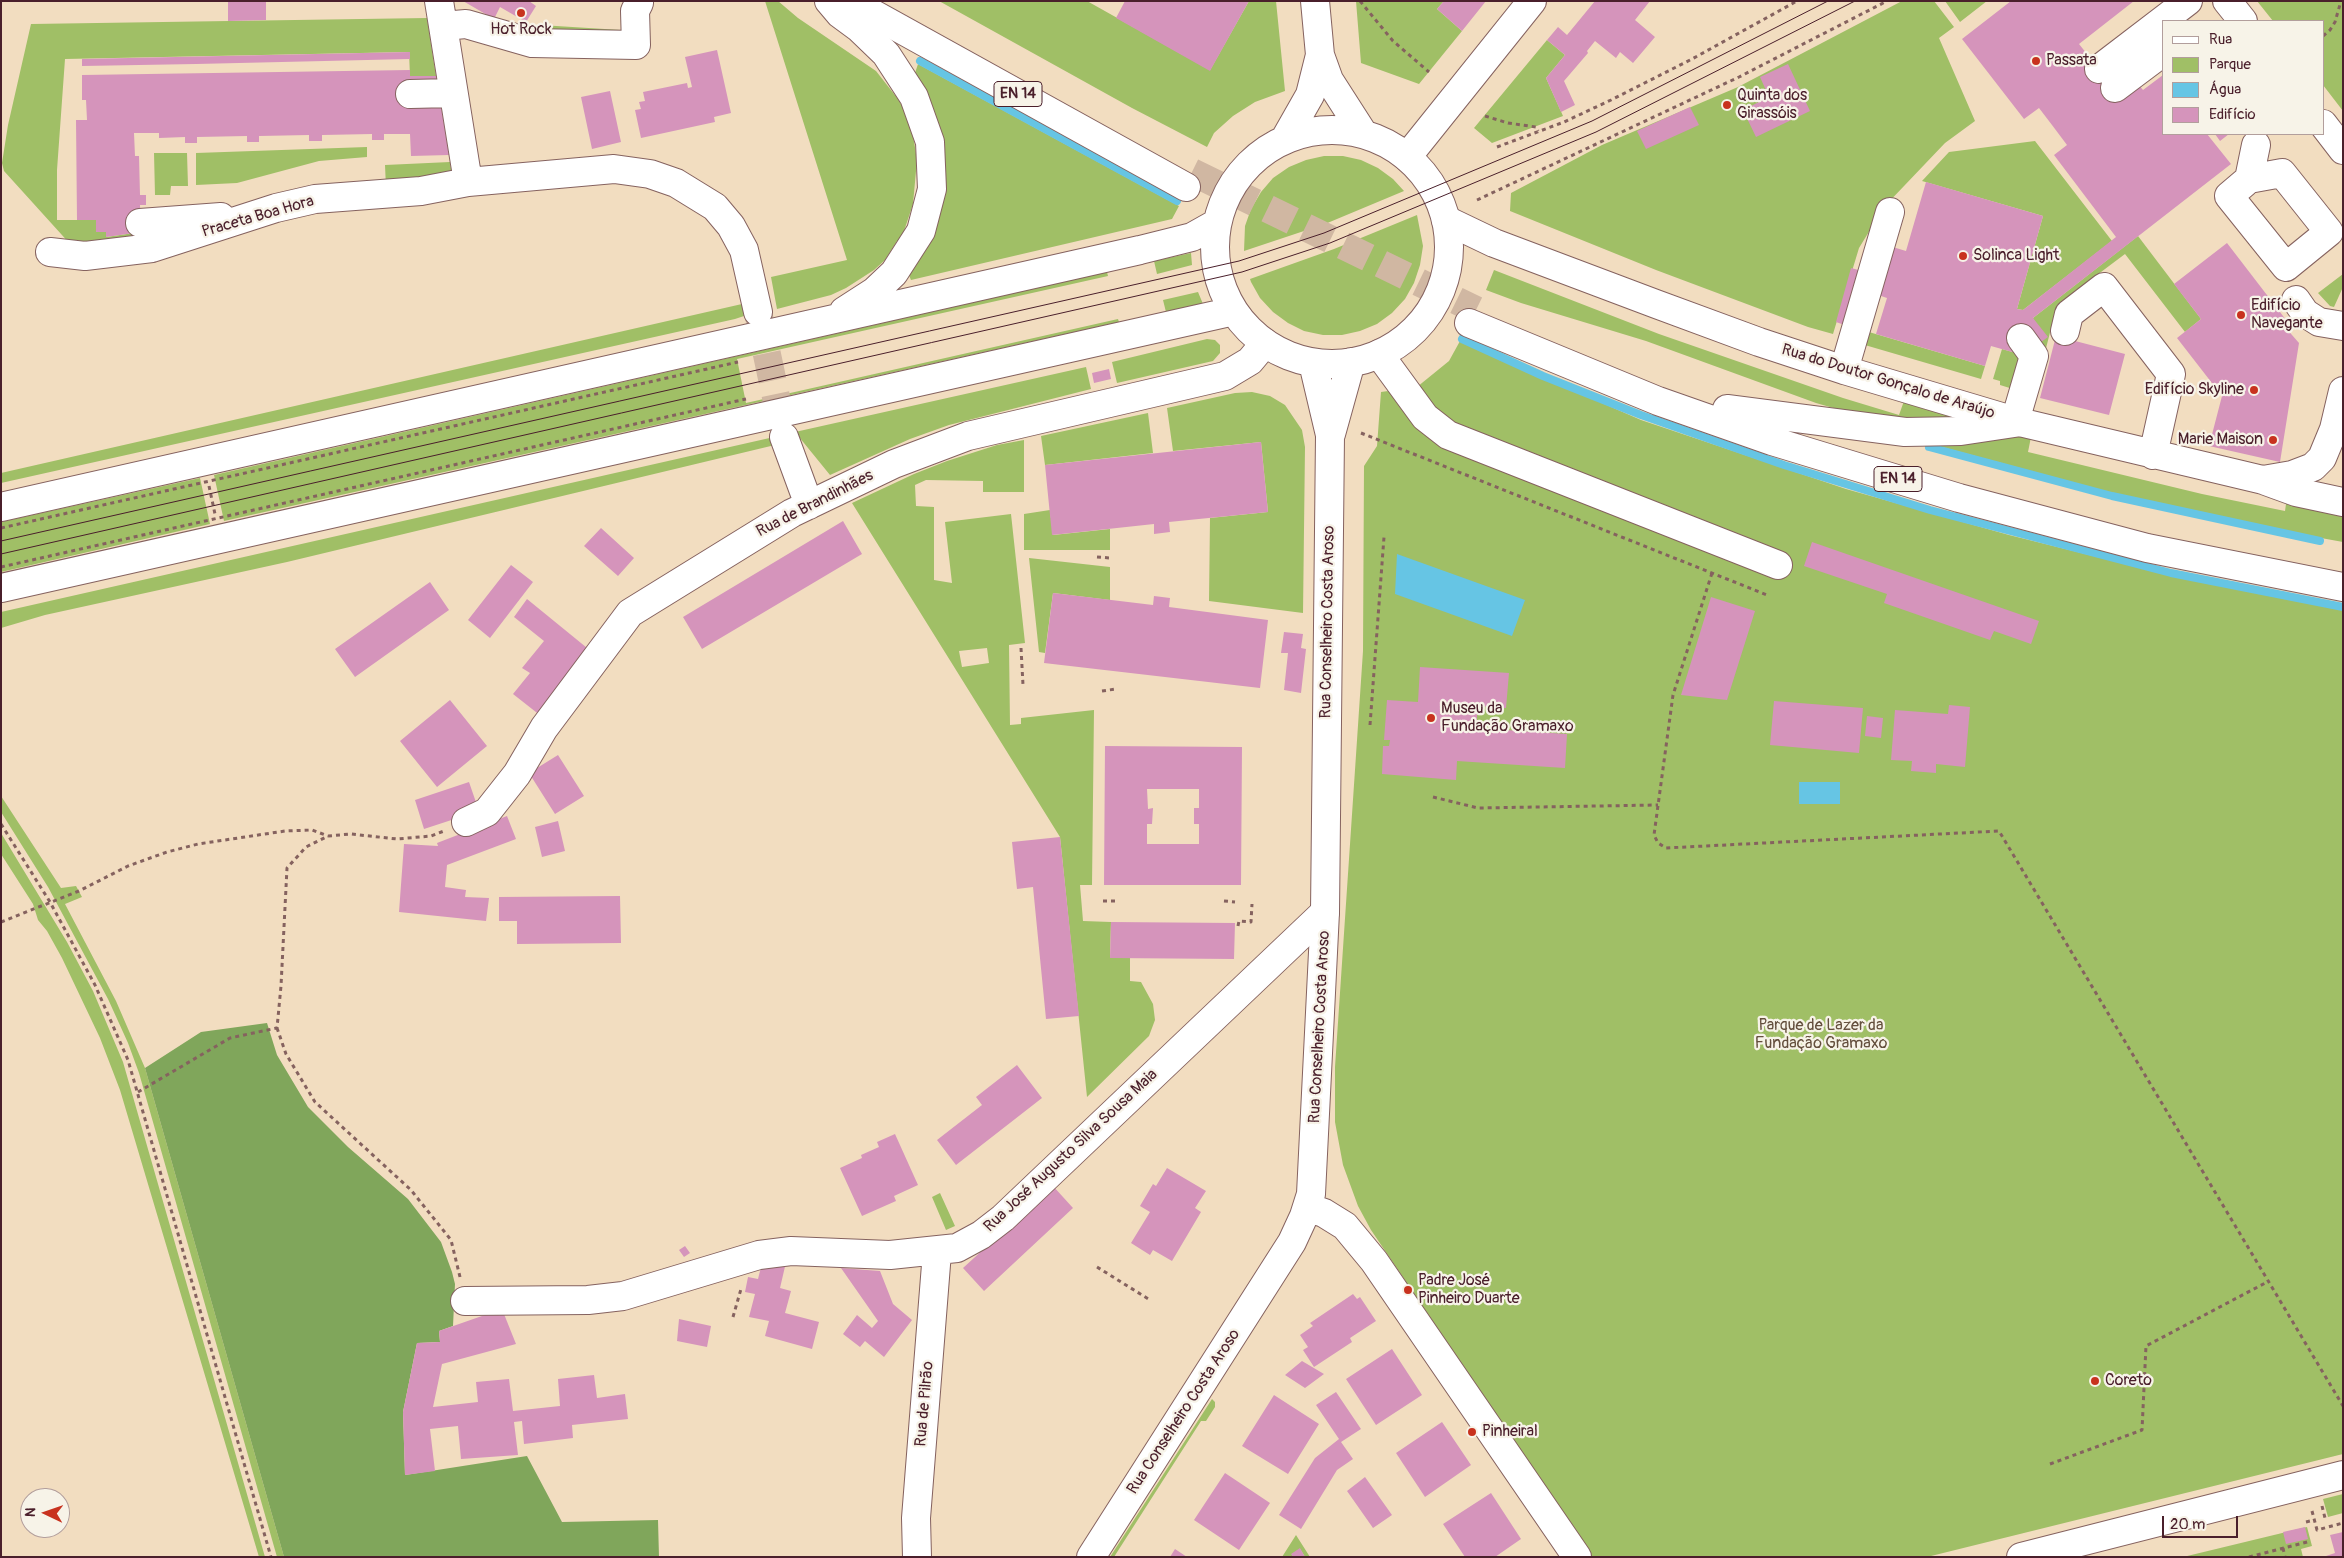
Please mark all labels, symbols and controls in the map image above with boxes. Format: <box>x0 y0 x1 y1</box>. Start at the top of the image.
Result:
marker: Hot Rock <box>515 7 527 19</box>
place label: Hot Rock <box>490 20 552 40</box>
legend <box>2162 20 2324 135</box>
text: Rua <box>2209 30 2232 49</box>
place label: Passata <box>2046 51 2097 71</box>
marker: Passata <box>2030 55 2042 67</box>
text: Parque <box>2209 55 2251 74</box>
text: Água <box>2209 80 2241 99</box>
road number: EN 14 <box>994 82 1042 106</box>
place label: Quinta dos Girassóis <box>1737 86 1807 124</box>
marker: Quinta dos Girassóis <box>1721 99 1733 111</box>
text: Edifício <box>2209 105 2255 124</box>
street label: Praceta Boa Hora <box>200 192 316 242</box>
place label: Solinca Light <box>1973 246 2060 266</box>
marker: Solinca Light <box>1957 250 1969 262</box>
place label: Edifício Navegante <box>2251 296 2323 334</box>
marker: Edifício Navegante <box>2235 309 2247 321</box>
street label: Rua do Doutor Gonçalo de Araújo <box>1779 340 1997 424</box>
place label: Edifício Skyline <box>2145 380 2244 400</box>
marker: Edifício Skyline <box>2248 384 2260 396</box>
place label: Marie Maison <box>2178 430 2263 450</box>
marker: Marie Maison <box>2267 434 2279 446</box>
street label: Rua de Brandinhães <box>753 466 877 542</box>
road number: EN 14 <box>1874 466 1922 492</box>
street label: Rua Conselheiro Costa Aroso <box>1317 525 1339 719</box>
place label: Museu da Fundação Gramaxo <box>1441 699 1574 737</box>
marker: Museu da Fundação Gramaxo <box>1425 712 1437 724</box>
street label: Rua Conselheiro Costa Aroso <box>1305 930 1335 1124</box>
park label: Parque de Lazer da Fundação Gramaxo <box>1755 1016 1887 1054</box>
street label: Rua José Augusto Silva Sousa Maia <box>980 1065 1162 1237</box>
place label: Padre José Pinheiro Duarte <box>1418 1271 1520 1309</box>
marker: Padre José Pinheiro Duarte <box>1402 1284 1414 1296</box>
street label: Rua Conselheiro Costa Aroso <box>1123 1326 1245 1498</box>
street label: Rua de Pilrão <box>912 1361 938 1447</box>
place label: Coreto <box>2105 1371 2152 1391</box>
marker: Coreto <box>2089 1375 2101 1387</box>
place label: Pinheiral <box>1482 1422 1538 1442</box>
marker: Pinheiral <box>1466 1426 1478 1438</box>
north arrow <box>20 1488 70 1538</box>
scale bar <box>2164 1506 2240 1538</box>
text: N <box>22 1507 39 1517</box>
text: 20 m <box>2170 1515 2205 1534</box>

